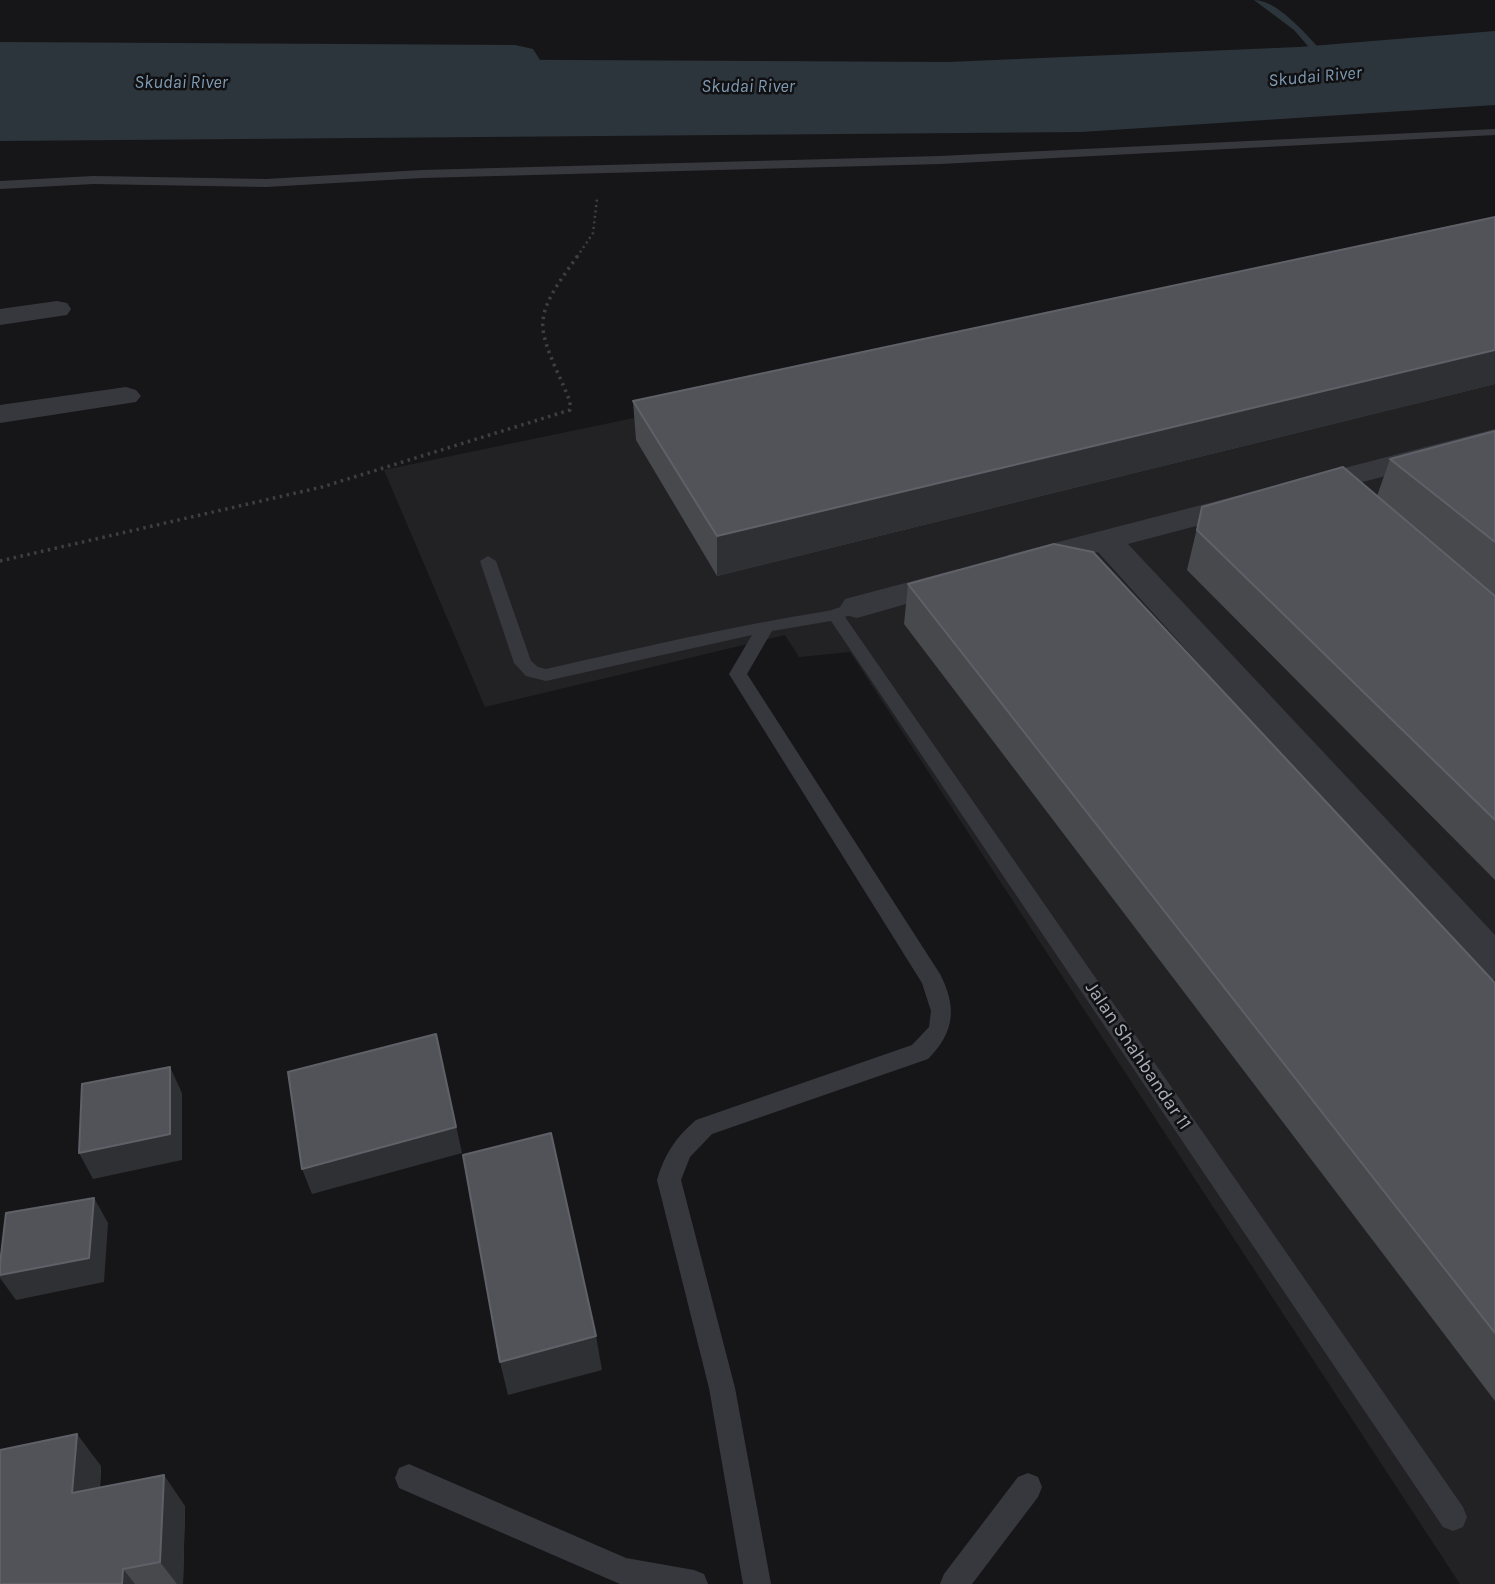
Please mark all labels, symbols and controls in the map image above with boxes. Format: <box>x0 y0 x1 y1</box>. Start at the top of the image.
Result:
water label: Skudai River <box>1267 62 1363 92</box>
water label: Skudai River <box>134 72 228 94</box>
water label: Skudai River <box>701 76 795 98</box>
street label: Jalan Shahbandar 11 <box>1080 978 1196 1134</box>

